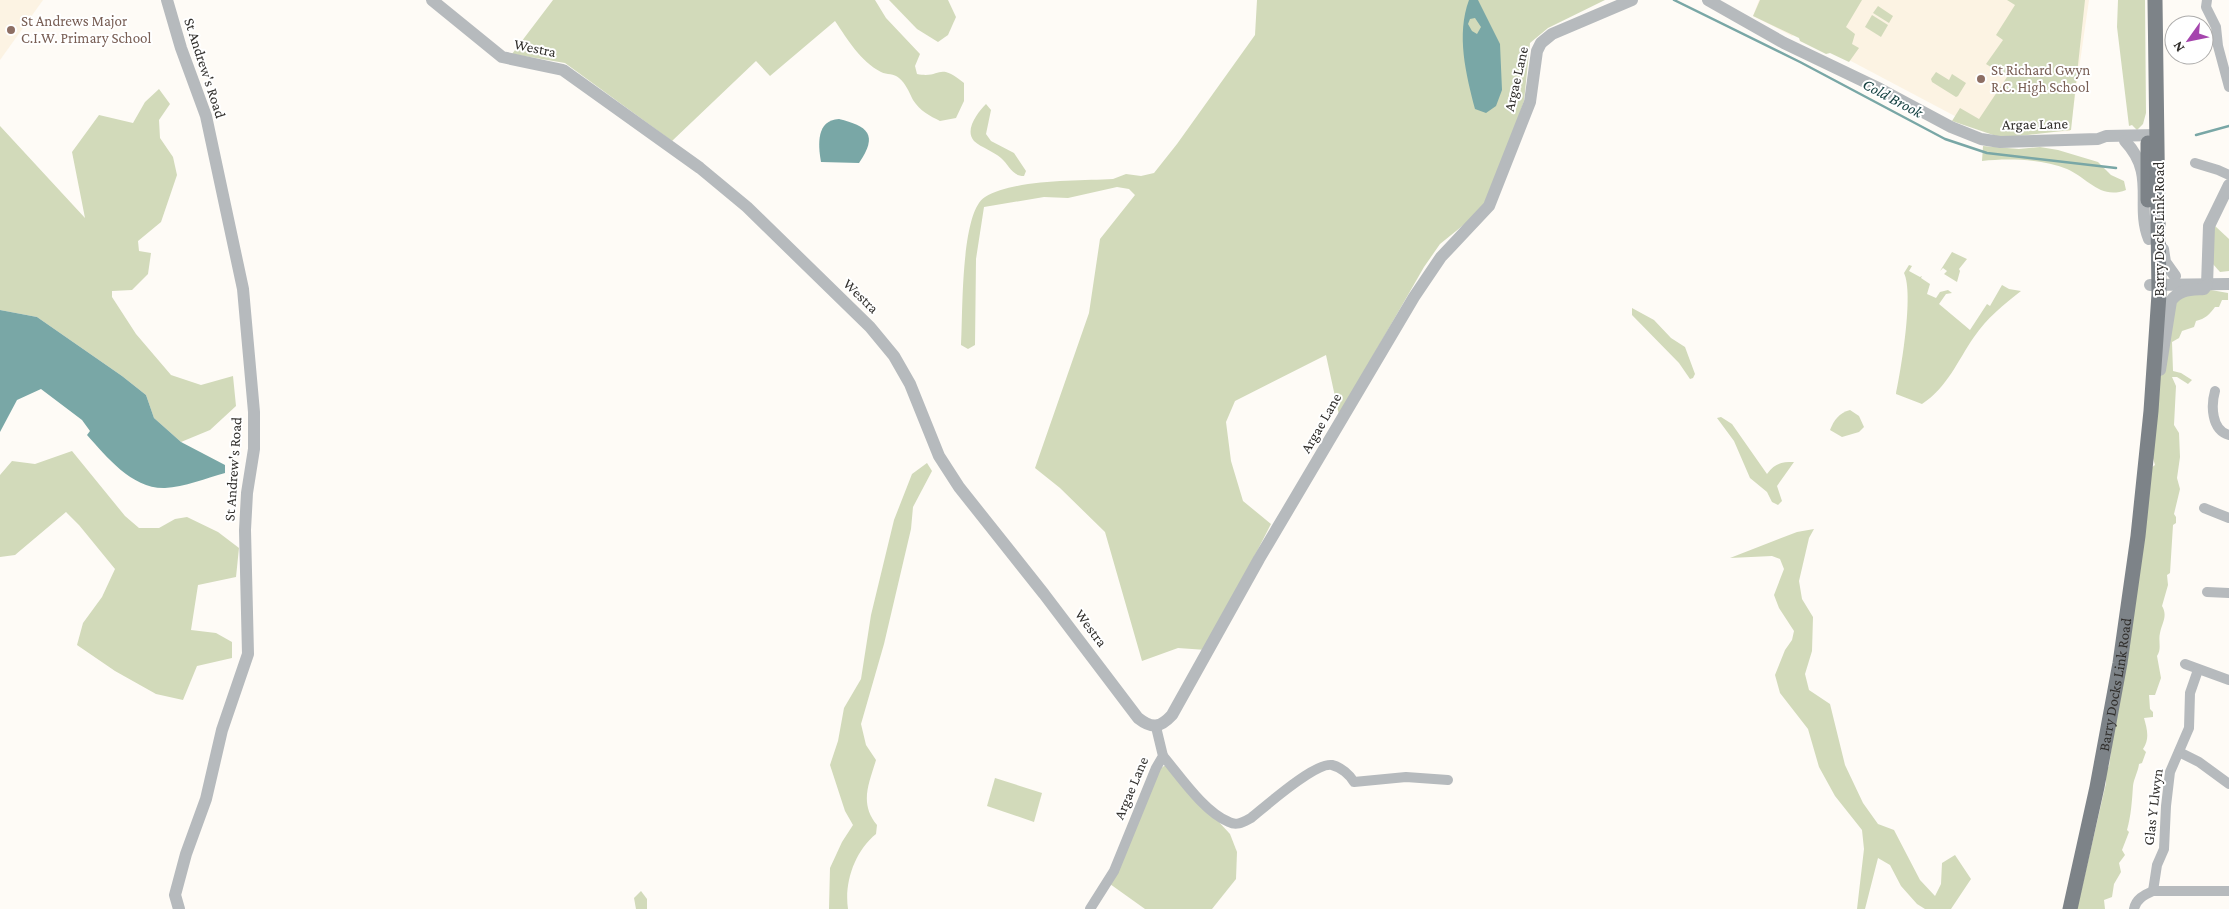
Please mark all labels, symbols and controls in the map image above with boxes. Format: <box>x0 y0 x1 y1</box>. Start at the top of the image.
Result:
place label: St Andrews Major C.I.W. Primary School <box>21 13 152 47</box>
north arrow <box>2164 15 2214 65</box>
street label: St Andrew's Road <box>181 16 229 120</box>
marker: St Andrews Major C.I.W. Primary School <box>5 24 17 36</box>
street label: Westra <box>513 36 558 60</box>
text: N <box>2169 38 2187 55</box>
street label: Argae Lane <box>1501 45 1532 113</box>
place label: St Richard Gwyn R.C. High School <box>1991 62 2090 96</box>
marker: St Richard Gwyn R.C. High School <box>1975 73 1987 85</box>
water label: Cold Brook <box>1860 75 1927 121</box>
street label: Argae Lane <box>2002 115 2069 134</box>
street label: Barry Docks Link Road <box>2151 161 2168 296</box>
street label: Westra <box>840 275 882 317</box>
street label: Argae Lane <box>1298 390 1346 456</box>
street label: St Andrew's Road <box>221 416 245 522</box>
street label: Westra <box>1072 606 1110 650</box>
street label: Barry Docks Link Road <box>2096 617 2134 753</box>
street label: Argae Lane <box>1111 754 1152 822</box>
street label: Glas Y Llwyn <box>2140 768 2167 847</box>

